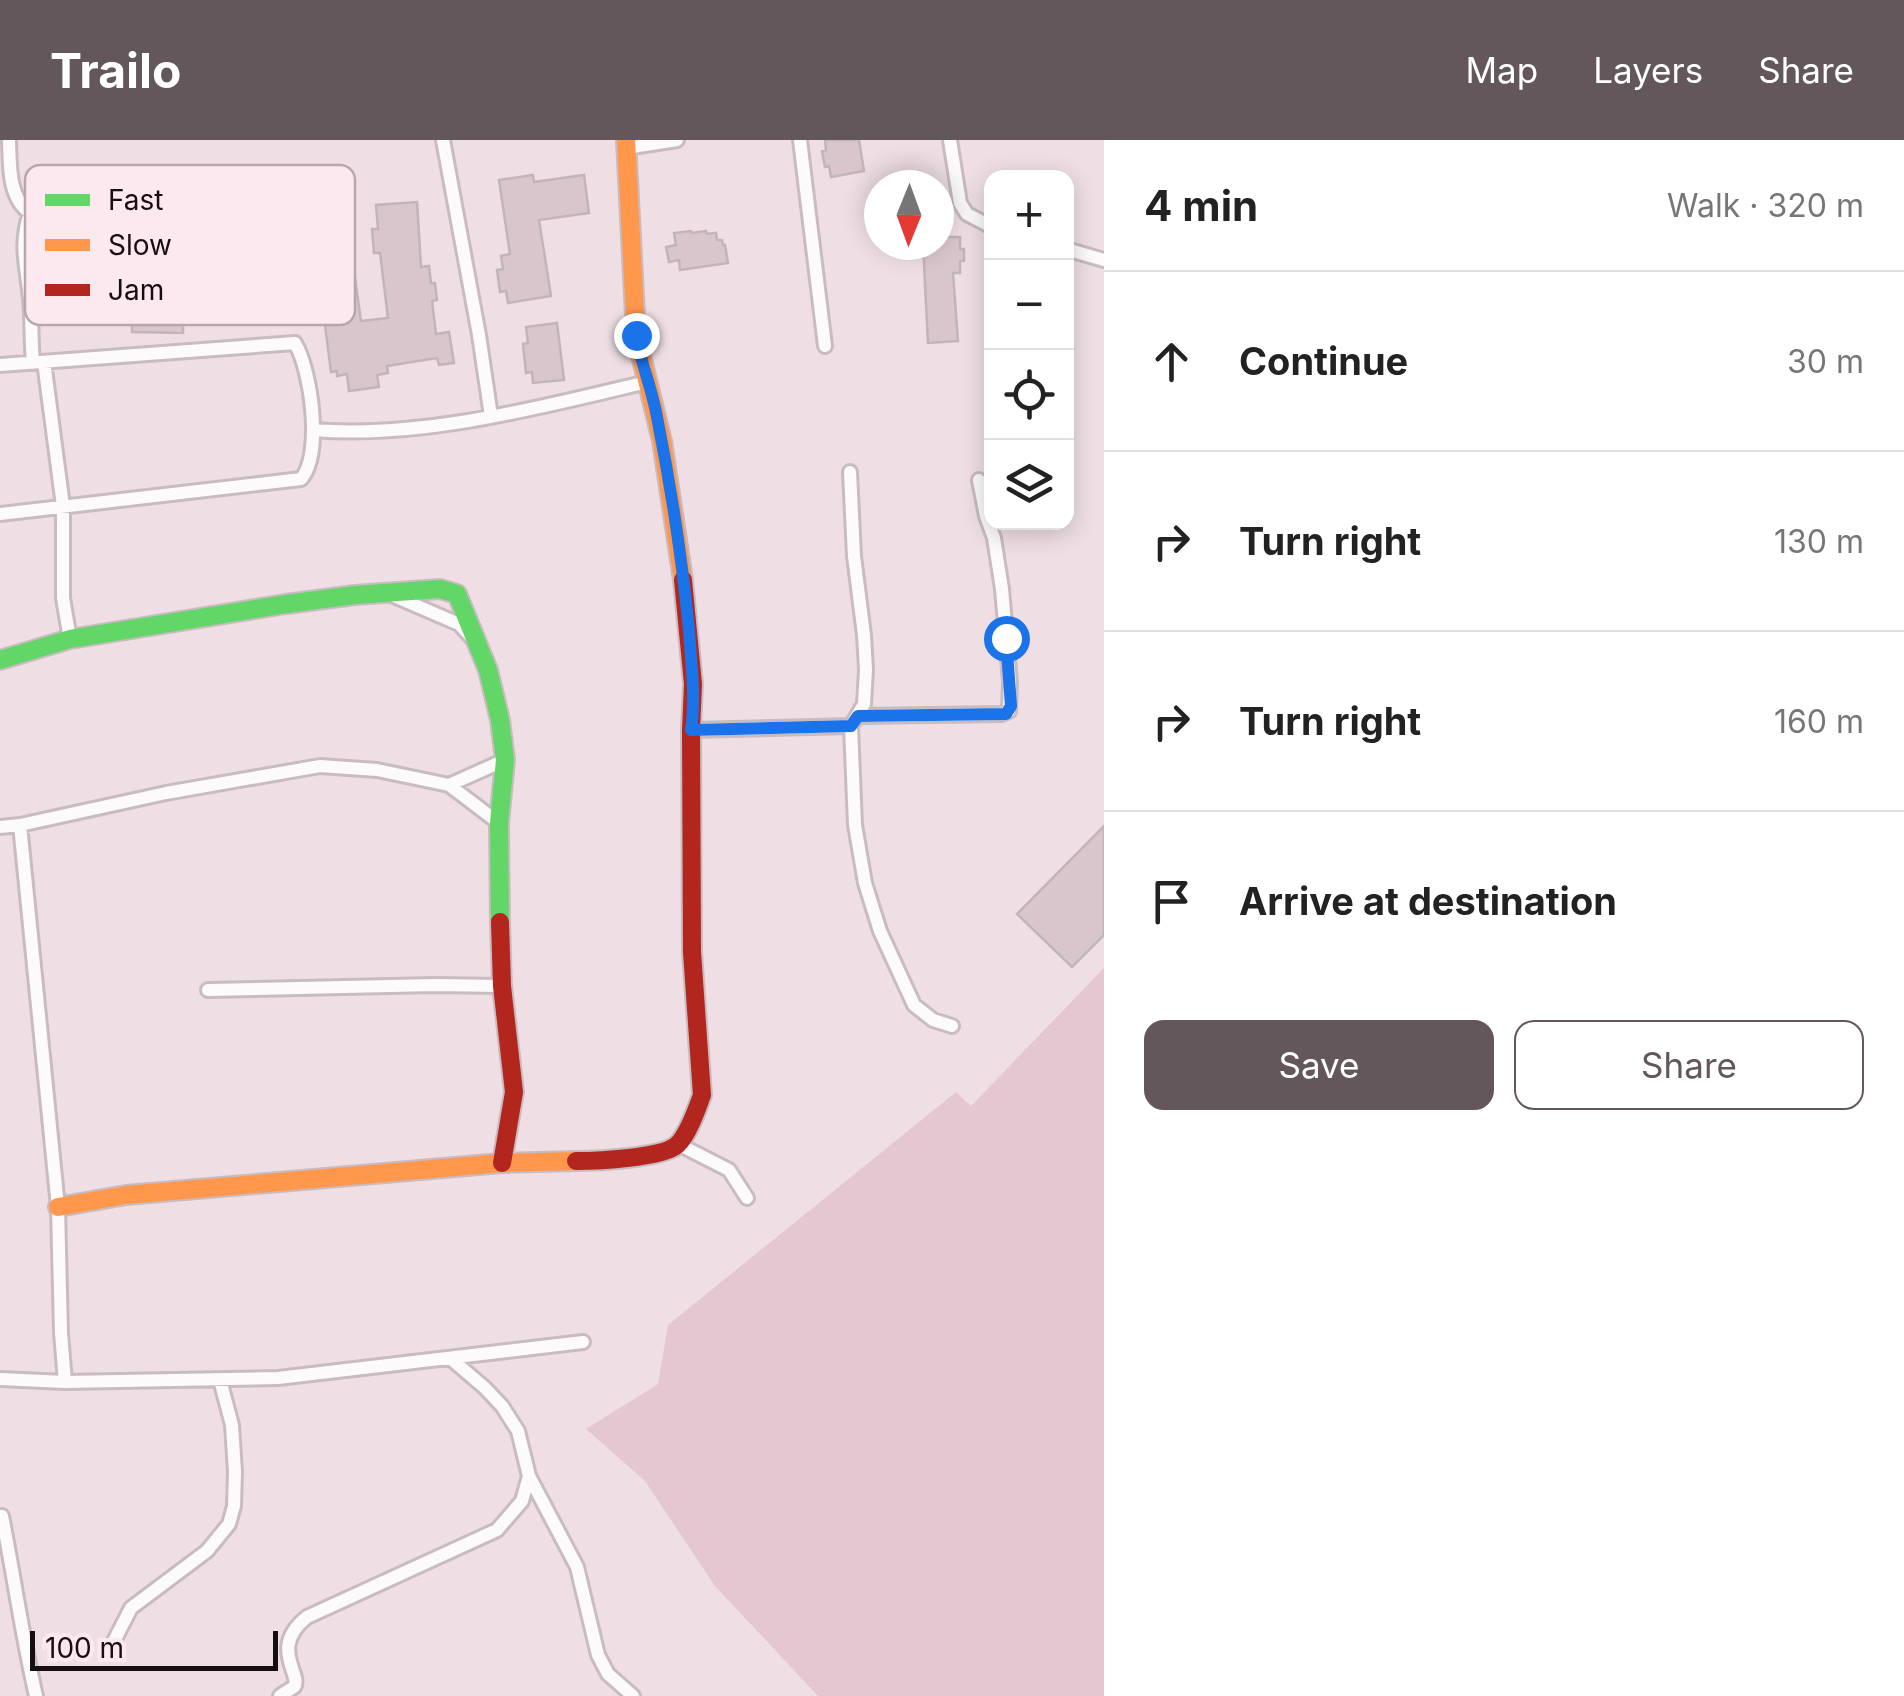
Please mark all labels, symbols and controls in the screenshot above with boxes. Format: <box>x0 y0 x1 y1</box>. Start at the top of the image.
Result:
text: Trailo <box>50 41 182 100</box>
text: Map <box>1466 49 1538 91</box>
text: Layers <box>1593 49 1703 91</box>
text: Share <box>1758 49 1854 91</box>
legend <box>25 165 355 325</box>
north arrow <box>864 170 954 260</box>
map controls <box>984 170 1074 530</box>
button: + <box>984 170 1074 260</box>
text: 4 min <box>1144 180 1258 231</box>
text: Fast <box>108 183 164 217</box>
text: Walk · 320 m <box>1667 186 1864 225</box>
text: Slow <box>108 228 172 262</box>
button: − <box>984 260 1074 350</box>
text: Jam <box>108 273 164 307</box>
route end <box>614 313 660 359</box>
icon: ahead <box>1144 334 1199 389</box>
text: Continue <box>1239 338 1408 384</box>
text: 30 m <box>1787 342 1864 381</box>
button: locate <box>984 350 1074 440</box>
button: layers <box>984 440 1074 530</box>
icon: right <box>1144 514 1199 569</box>
text: Turn right <box>1239 518 1421 564</box>
text: 130 m <box>1774 522 1864 561</box>
route start <box>984 616 1030 662</box>
icon: right <box>1144 694 1199 749</box>
text: Turn right <box>1239 698 1421 744</box>
text: 160 m <box>1774 702 1864 741</box>
icon: arrive <box>1144 874 1199 929</box>
text: Arrive at destination <box>1239 878 1617 924</box>
button: Save <box>1144 1020 1494 1110</box>
button: Share <box>1514 1020 1864 1110</box>
scale bar <box>30 1626 278 1670</box>
text: 100 m <box>45 1631 124 1665</box>

